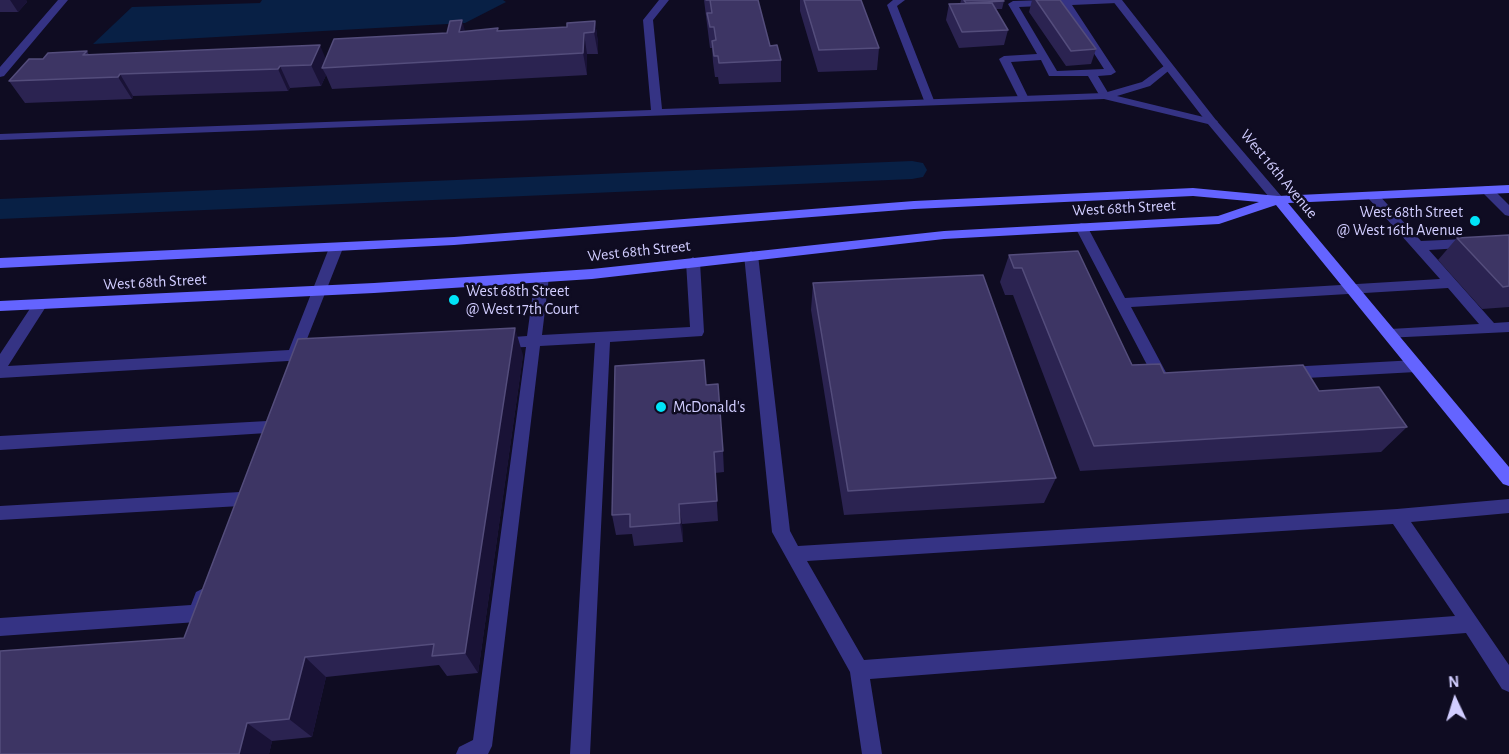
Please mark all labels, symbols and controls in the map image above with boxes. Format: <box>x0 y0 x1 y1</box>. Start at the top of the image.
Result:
street label: West 16th Avenue <box>1236 126 1322 222</box>
street label: West 68th Street <box>1072 196 1176 220</box>
place label: West 68th Street @ West 16th Avenue <box>1337 202 1463 240</box>
marker: West 68th Street @ West 16th Avenue <box>1468 214 1482 228</box>
street label: West 68th Street <box>587 236 691 266</box>
street label: West 68th Street <box>103 270 207 294</box>
place label: West 68th Street @ West 17th Court <box>466 281 579 319</box>
marker: West 68th Street @ West 17th Court <box>447 293 461 307</box>
place label: McDonald's <box>673 397 745 417</box>
marker: McDonald's <box>654 400 668 414</box>
north arrow <box>1425 670 1485 730</box>
text: N <box>1448 674 1460 690</box>

